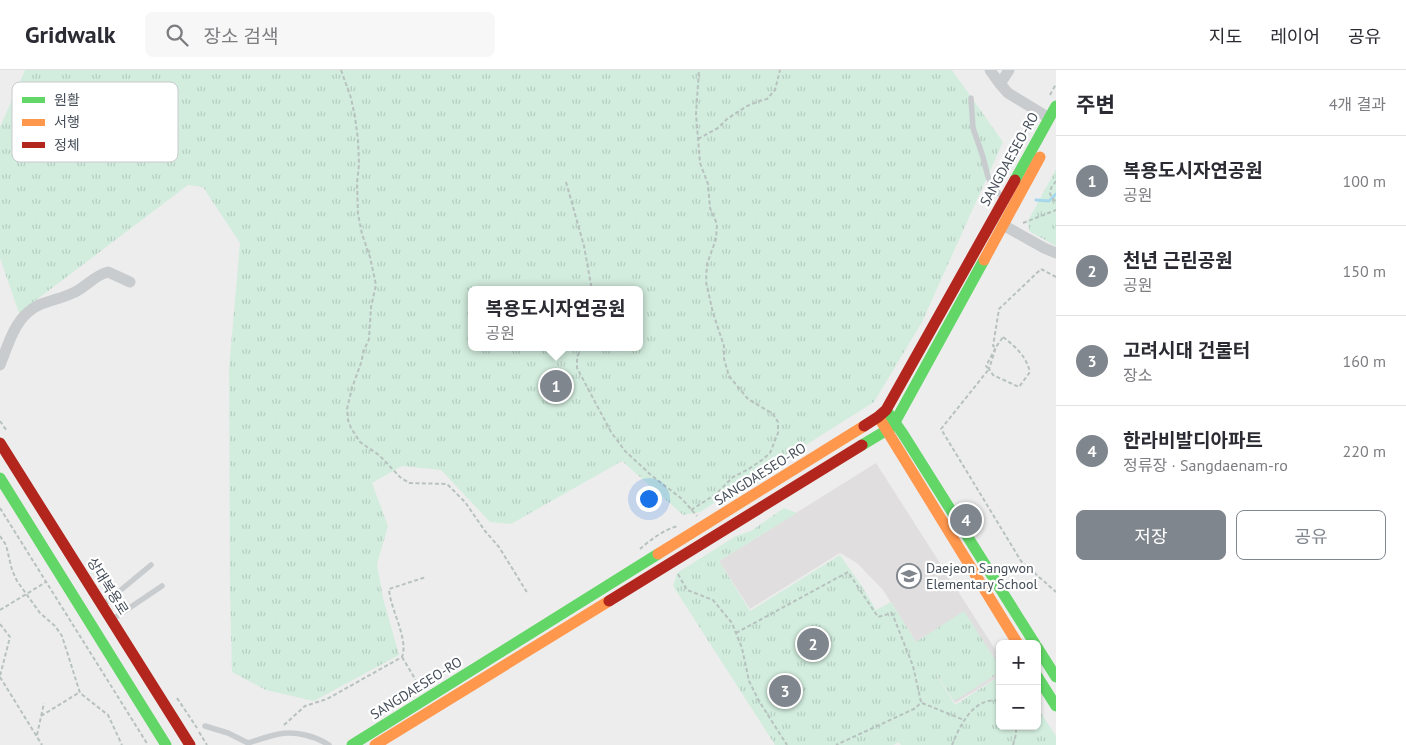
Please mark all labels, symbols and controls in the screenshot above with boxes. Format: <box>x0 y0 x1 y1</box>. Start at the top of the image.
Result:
search box <box>145 12 495 57</box>
text: Gridwalk <box>25 19 115 50</box>
icon: search <box>163 21 191 49</box>
text: 장소 검색 <box>203 24 278 48</box>
text: 지도 <box>1209 25 1242 48</box>
text: 레이어 <box>1270 25 1320 48</box>
text: 공유 <box>1348 25 1381 48</box>
legend <box>12 82 178 162</box>
text: 원활 <box>54 91 80 109</box>
text: 주변 <box>1076 91 1115 118</box>
text: 4개 결과 <box>1329 94 1386 114</box>
street label: SANGDAESEO-RO <box>976 109 1042 209</box>
text: 서행 <box>54 113 80 131</box>
text: 정체 <box>54 136 80 154</box>
text: 복용도시자연공원 <box>1123 158 1263 182</box>
text: 1 <box>1087 171 1097 191</box>
text: 100 m <box>1343 171 1386 191</box>
text: 공원 <box>1123 185 1152 205</box>
text: 천년 근린공원 <box>1123 248 1233 272</box>
text: 2 <box>1087 261 1097 281</box>
text: 150 m <box>1343 261 1386 281</box>
text: 공원 <box>1123 275 1152 295</box>
popup <box>468 286 643 351</box>
text: 복용도시자연공원 <box>486 296 625 320</box>
text: 공원 <box>486 323 515 343</box>
text: 고려시대 건물터 <box>1123 338 1250 362</box>
text: 3 <box>1087 351 1097 371</box>
text: 160 m <box>1343 351 1386 371</box>
text: 장소 <box>1123 365 1152 385</box>
pin: 1 <box>540 367 572 405</box>
text: 한라비발디아파트 <box>1123 428 1263 452</box>
street label: SANGDAESEO-RO <box>711 439 809 509</box>
text: 4 <box>1087 441 1097 461</box>
text: 220 m <box>1343 441 1386 461</box>
text: 정류장 · Sangdaenam-ro <box>1123 455 1288 475</box>
your location <box>636 486 662 512</box>
pin: 4 <box>950 501 982 539</box>
button: 저장 <box>1076 510 1226 560</box>
button: 공유 <box>1236 510 1386 560</box>
street label: 상대복용로 <box>83 554 133 618</box>
place label: Daejeon Sangwon Elementary School <box>926 559 1038 593</box>
school or university icon: Daejeon Sangwon Elementary School <box>896 563 922 589</box>
pin: 2 <box>797 625 829 663</box>
map controls <box>996 640 1041 730</box>
button: + <box>996 640 1041 685</box>
street label: SANGDAESEO-RO <box>367 653 465 723</box>
pin: 3 <box>769 672 801 710</box>
button: − <box>996 685 1041 730</box>

